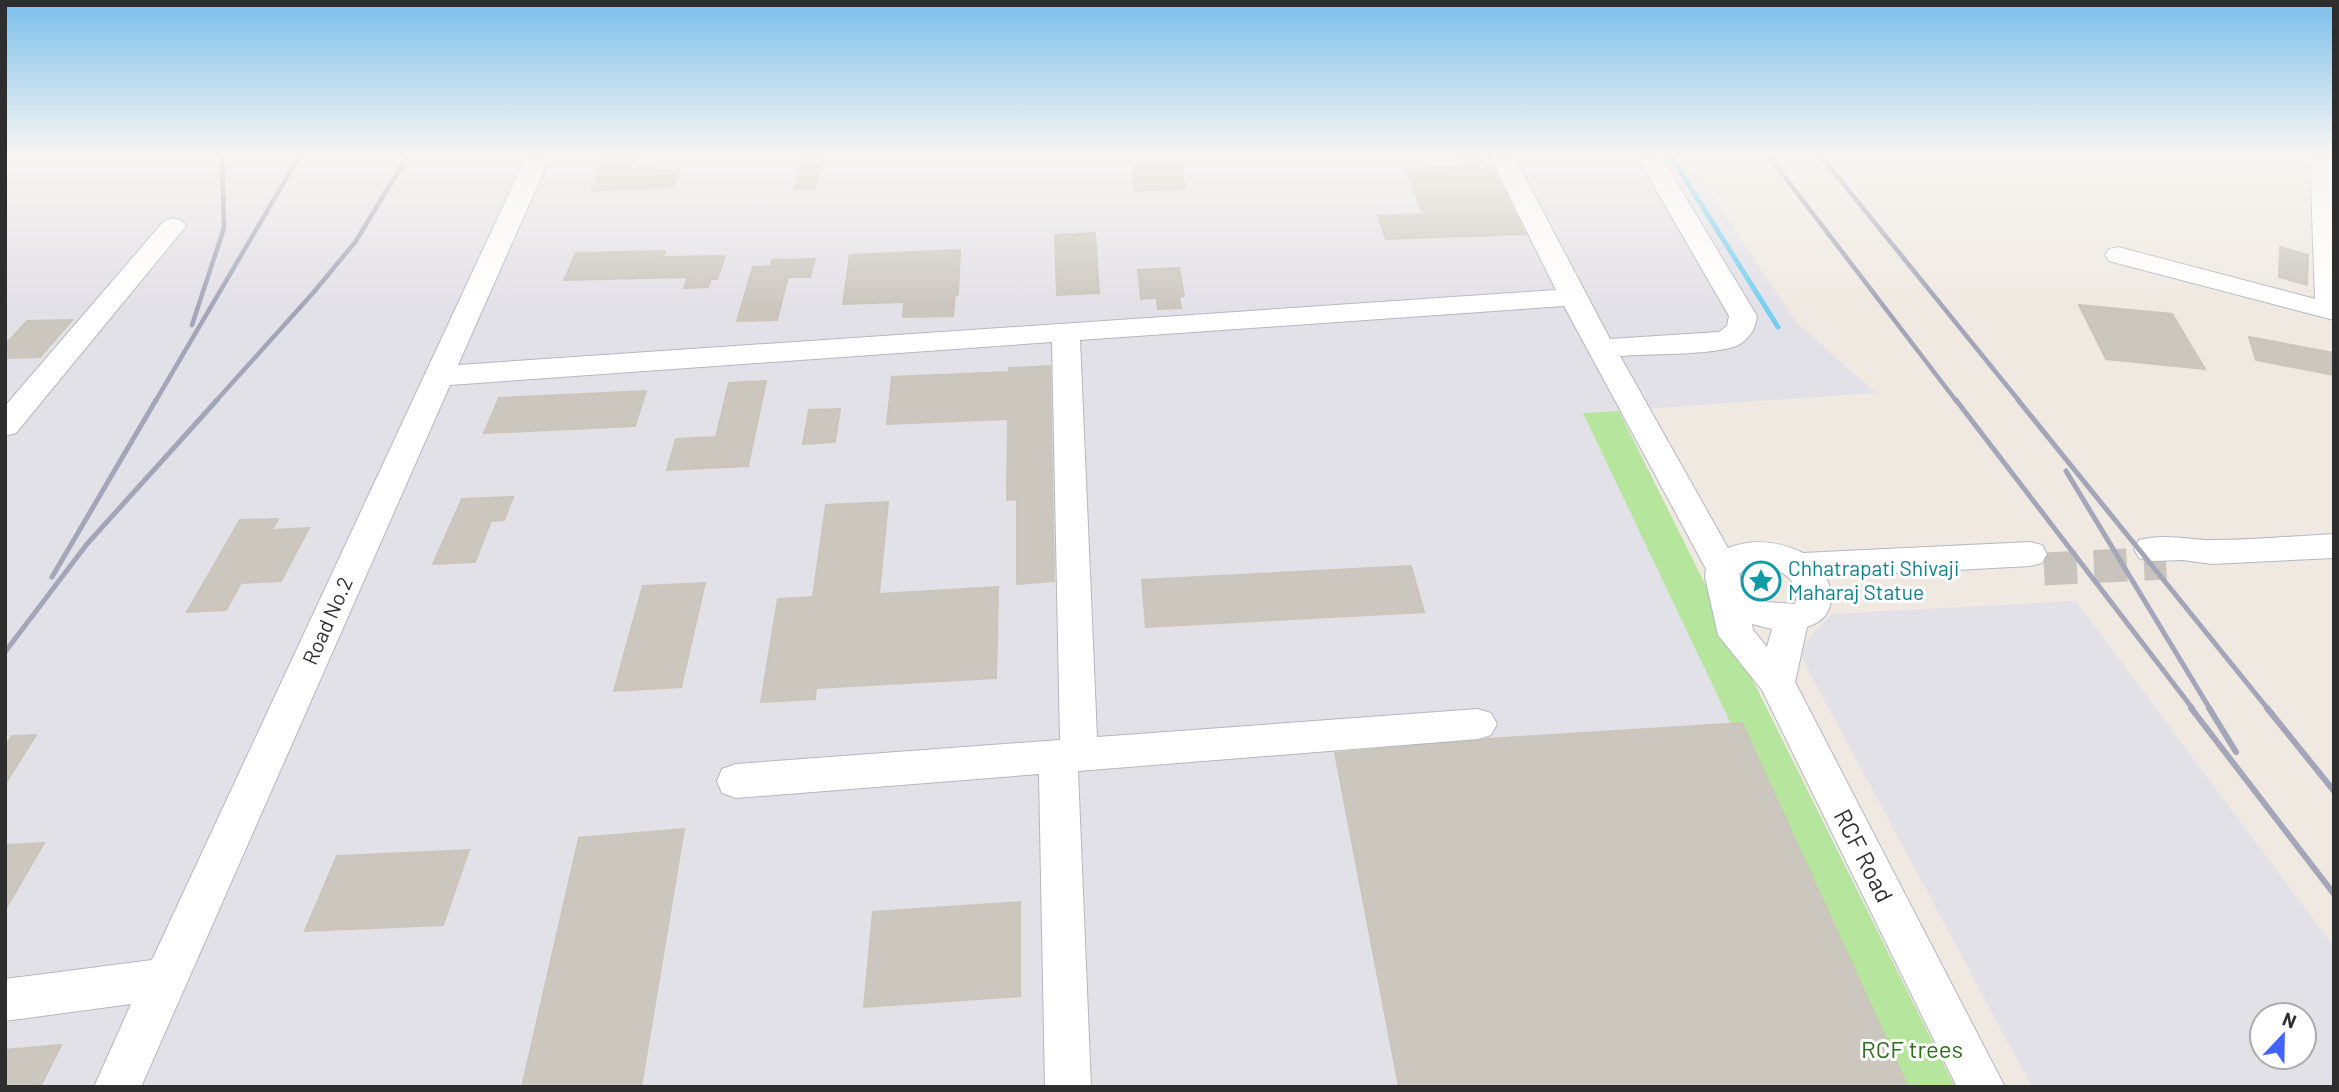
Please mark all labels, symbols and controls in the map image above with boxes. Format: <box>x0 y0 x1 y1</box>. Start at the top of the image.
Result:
place label: Chhatrapati Shivaji Maharaj Statue <box>1788 555 1959 604</box>
place icon: Chhatrapati Shivaji Maharaj Statue <box>1740 560 1782 602</box>
street label: Road No.2 <box>296 573 357 668</box>
street label: RCF Road <box>1829 804 1900 907</box>
north arrow <box>2248 1001 2318 1071</box>
text: N <box>2279 1007 2300 1033</box>
park label: RCF trees <box>1861 1034 1963 1063</box>

